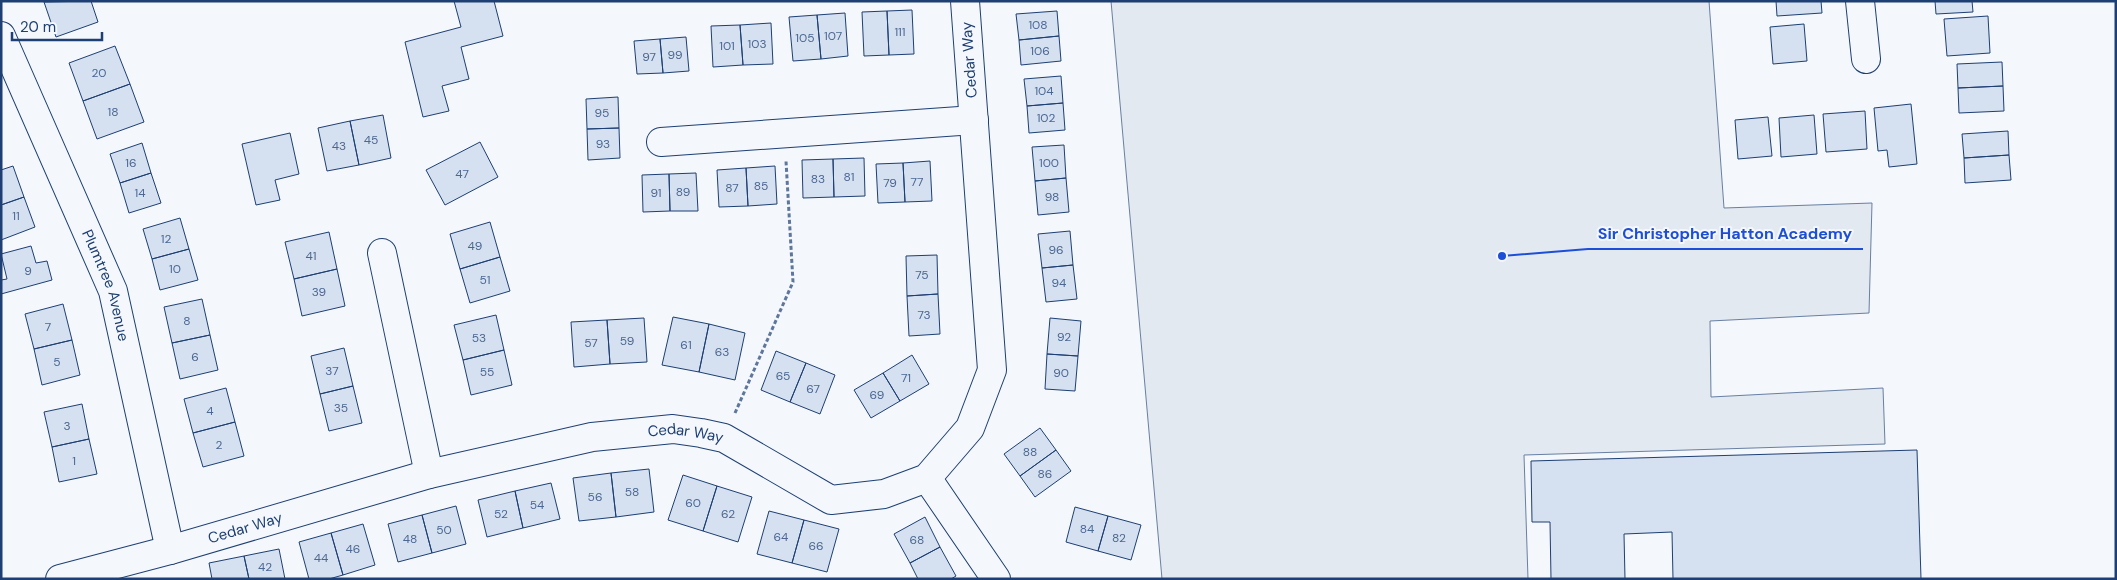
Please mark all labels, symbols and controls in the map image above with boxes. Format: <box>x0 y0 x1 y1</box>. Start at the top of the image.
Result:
scale bar <box>12 10 102 42</box>
text: 20 m <box>20 17 56 37</box>
house number: 108 <box>1028 17 1048 33</box>
street label: Cedar Way <box>956 21 982 99</box>
house number: 111 <box>894 24 906 40</box>
house number: 107 <box>824 28 842 44</box>
house number: 105 <box>795 30 815 46</box>
house number: 103 <box>747 36 767 52</box>
house number: 101 <box>719 38 735 54</box>
house number: 106 <box>1030 43 1050 59</box>
house number: 99 <box>667 47 683 63</box>
house number: 97 <box>642 49 656 65</box>
house number: 20 <box>91 65 107 81</box>
house number: 104 <box>1034 83 1054 99</box>
house number: 18 <box>107 104 119 120</box>
house number: 95 <box>595 105 609 121</box>
house number: 102 <box>1037 110 1055 126</box>
house number: 45 <box>364 132 378 148</box>
house number: 93 <box>596 136 610 152</box>
house number: 43 <box>332 138 346 154</box>
house number: 16 <box>125 155 137 171</box>
house number: 100 <box>1039 155 1059 171</box>
house number: 47 <box>455 166 469 182</box>
house number: 81 <box>844 169 854 185</box>
house number: 83 <box>811 171 825 187</box>
house number: 77 <box>911 174 923 190</box>
house number: 79 <box>883 175 897 191</box>
house number: 85 <box>754 178 768 194</box>
house number: 87 <box>725 180 739 196</box>
house number: 89 <box>676 184 690 200</box>
house number: 14 <box>134 185 146 201</box>
house number: 91 <box>650 185 662 201</box>
house number: 98 <box>1045 189 1059 205</box>
house number: 11 <box>12 208 20 224</box>
callout: Sir Christopher Hatton Academy <box>1588 218 1863 249</box>
text: Sir Christopher Hatton Academy <box>1598 223 1853 244</box>
street label: Plumtree Avenue <box>77 226 134 343</box>
house number: 12 <box>161 231 171 247</box>
house number: 49 <box>468 238 482 254</box>
house number: 96 <box>1048 242 1064 258</box>
house number: 41 <box>305 248 317 264</box>
house number: 10 <box>169 261 181 277</box>
house number: 9 <box>24 263 32 279</box>
house number: 75 <box>915 267 929 283</box>
house number: 51 <box>479 272 491 288</box>
house number: 94 <box>1052 275 1066 291</box>
house number: 39 <box>312 284 326 300</box>
house number: 73 <box>917 307 931 323</box>
house number: 8 <box>183 313 191 329</box>
house number: 7 <box>45 319 51 335</box>
house number: 92 <box>1057 329 1071 345</box>
house number: 53 <box>472 330 486 346</box>
house number: 59 <box>620 333 634 349</box>
house number: 57 <box>584 335 598 351</box>
house number: 61 <box>680 337 692 353</box>
house number: 63 <box>715 344 729 360</box>
house number: 6 <box>191 349 199 365</box>
house number: 5 <box>53 354 61 370</box>
house number: 37 <box>325 363 339 379</box>
house number: 55 <box>480 364 494 380</box>
house number: 90 <box>1053 365 1069 381</box>
house number: 65 <box>776 368 790 384</box>
house number: 71 <box>901 370 911 386</box>
house number: 67 <box>806 381 820 397</box>
house number: 69 <box>870 387 884 403</box>
house number: 35 <box>334 400 348 416</box>
house number: 4 <box>206 403 214 419</box>
house number: 3 <box>63 418 71 434</box>
street label: Cedar Way <box>647 419 726 448</box>
house number: 2 <box>216 437 223 453</box>
house number: 88 <box>1023 444 1037 460</box>
house number: 1 <box>72 453 76 469</box>
house number: 86 <box>1038 466 1052 482</box>
house number: 58 <box>625 484 639 500</box>
house number: 56 <box>588 489 602 505</box>
house number: 60 <box>685 495 701 511</box>
house number: 54 <box>530 497 544 513</box>
house number: 52 <box>494 506 508 522</box>
house number: 62 <box>721 506 735 522</box>
street label: Cedar Way <box>206 507 285 548</box>
house number: 84 <box>1080 521 1094 537</box>
house number: 50 <box>436 522 452 538</box>
house number: 64 <box>774 529 788 545</box>
house number: 82 <box>1112 530 1126 546</box>
house number: 48 <box>403 531 417 547</box>
house number: 68 <box>910 532 924 548</box>
house number: 66 <box>808 538 824 554</box>
house number: 46 <box>346 541 360 557</box>
house number: 44 <box>314 550 328 566</box>
house number: 42 <box>258 559 272 575</box>

